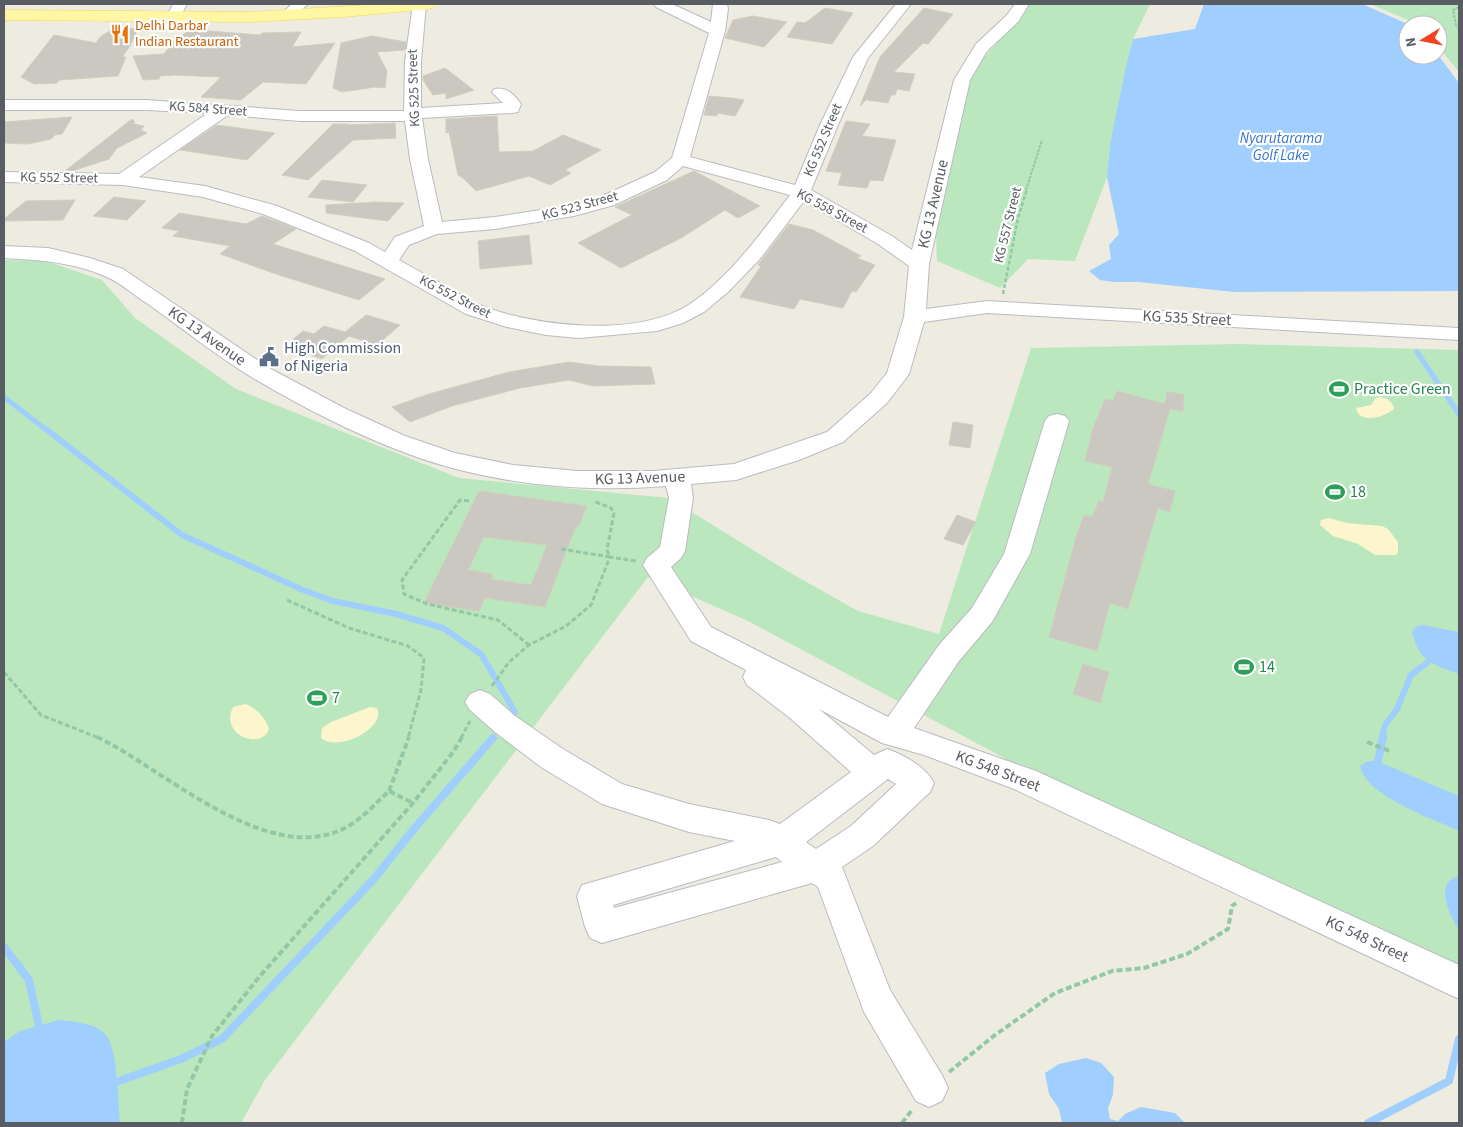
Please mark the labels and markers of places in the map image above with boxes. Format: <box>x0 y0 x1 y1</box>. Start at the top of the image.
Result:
place label: Delhi Darbar Indian Restaurant <box>135 16 239 52</box>
restaurant icon: Delhi Darbar Indian Restaurant <box>109 23 131 45</box>
place label: High Commission of Nigeria <box>284 337 401 377</box>
public building icon: High Commission of Nigeria <box>258 346 280 368</box>
sports icon: Practice Green <box>1328 378 1350 400</box>
place label: Practice Green <box>1354 378 1451 400</box>
sports icon: 18 <box>1324 481 1346 503</box>
place label: 18 <box>1350 481 1366 503</box>
sports icon: 14 <box>1233 656 1255 678</box>
place label: 14 <box>1259 656 1275 678</box>
sports icon: 7 <box>306 687 328 709</box>
place label: 7 <box>332 687 340 709</box>

